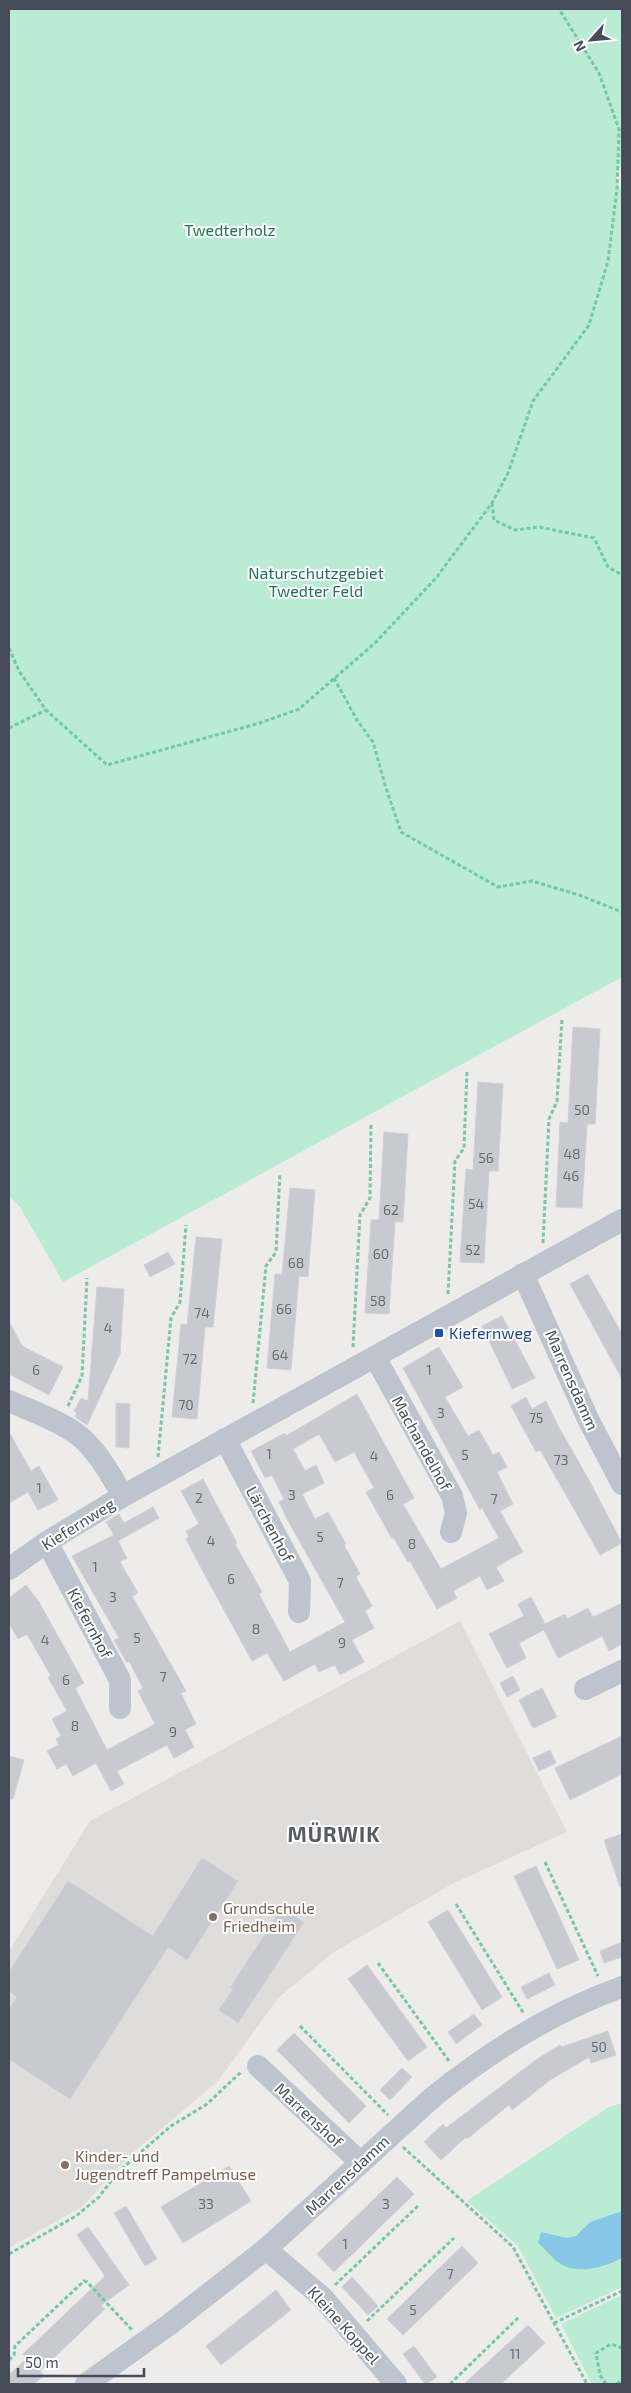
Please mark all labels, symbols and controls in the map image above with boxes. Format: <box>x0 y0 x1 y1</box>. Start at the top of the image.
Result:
north arrow <box>566 15 616 65</box>
text: N <box>569 38 589 54</box>
park label: Twedterholz <box>184 220 276 239</box>
park label: Naturschutzgebiet Twedter Feld <box>248 563 384 600</box>
house number: 50 <box>574 1101 590 1118</box>
house number: 48 <box>563 1145 581 1162</box>
house number: 56 <box>478 1149 494 1166</box>
house number: 46 <box>563 1167 579 1184</box>
house number: 54 <box>468 1195 484 1212</box>
house number: 62 <box>383 1201 399 1218</box>
house number: 52 <box>465 1241 481 1258</box>
house number: 60 <box>373 1245 389 1262</box>
house number: 68 <box>288 1254 304 1271</box>
house number: 58 <box>370 1292 386 1309</box>
house number: 66 <box>276 1300 292 1317</box>
house number: 74 <box>194 1304 210 1321</box>
house number: 4 <box>104 1319 112 1336</box>
place label: Kiefernweg <box>449 1323 532 1342</box>
marker: Kiefernweg <box>433 1327 445 1339</box>
street label: Marrensdamm <box>542 1327 603 1433</box>
house number: 64 <box>272 1346 288 1363</box>
house number: 72 <box>182 1350 198 1367</box>
house number: 6 <box>32 1361 40 1378</box>
house number: 1 <box>426 1361 432 1378</box>
street label: Machandelhof <box>389 1392 457 1494</box>
house number: 70 <box>178 1396 194 1413</box>
house number: 3 <box>437 1404 445 1421</box>
house number: 75 <box>529 1409 543 1426</box>
house number: 1 <box>266 1445 272 1462</box>
house number: 5 <box>461 1446 469 1463</box>
house number: 4 <box>370 1447 378 1464</box>
house number: 73 <box>554 1451 568 1468</box>
house number: 1 <box>36 1479 42 1496</box>
street label: Lärchenhof <box>243 1483 299 1566</box>
house number: 3 <box>288 1486 296 1503</box>
house number: 6 <box>386 1486 394 1503</box>
house number: 2 <box>195 1489 203 1506</box>
house number: 7 <box>490 1490 498 1507</box>
street label: Kiefernweg <box>38 1494 118 1554</box>
house number: 5 <box>316 1528 324 1545</box>
house number: 4 <box>207 1532 215 1549</box>
house number: 8 <box>408 1535 416 1552</box>
house number: 1 <box>92 1558 98 1575</box>
house number: 6 <box>227 1570 235 1587</box>
house number: 7 <box>336 1574 344 1591</box>
street label: Kiefernhof <box>64 1584 117 1662</box>
house number: 3 <box>109 1588 117 1605</box>
house number: 8 <box>252 1620 260 1637</box>
house number: 5 <box>133 1629 141 1646</box>
house number: 4 <box>41 1631 49 1648</box>
house number: 9 <box>338 1634 346 1651</box>
house number: 7 <box>159 1668 167 1685</box>
house number: 6 <box>62 1671 70 1688</box>
house number: 8 <box>71 1717 79 1734</box>
house number: 9 <box>169 1723 177 1740</box>
district label: MÜRWIK <box>287 1821 381 1846</box>
place label: Grundschule Friedheim <box>223 1898 315 1935</box>
marker: Grundschule Friedheim <box>207 1911 219 1923</box>
house number: 50 <box>591 2038 607 2055</box>
street label: Marrenshof <box>271 2078 348 2152</box>
street label: Marrensdamm <box>301 2131 392 2218</box>
place label: Kinder- und Jugendtreff Pampelmuse <box>75 2146 256 2183</box>
marker: Kinder- und Jugendtreff Pampelmuse <box>59 2159 71 2171</box>
house number: 33 <box>198 2195 214 2212</box>
house number: 3 <box>382 2195 390 2212</box>
house number: 1 <box>342 2235 348 2252</box>
house number: 7 <box>446 2265 454 2282</box>
street label: Kleine Koppel <box>304 2282 385 2368</box>
house number: 5 <box>409 2301 417 2318</box>
house number: 11 <box>509 2345 521 2362</box>
scale bar <box>18 2346 144 2378</box>
text: 50 m <box>25 2353 59 2371</box>

